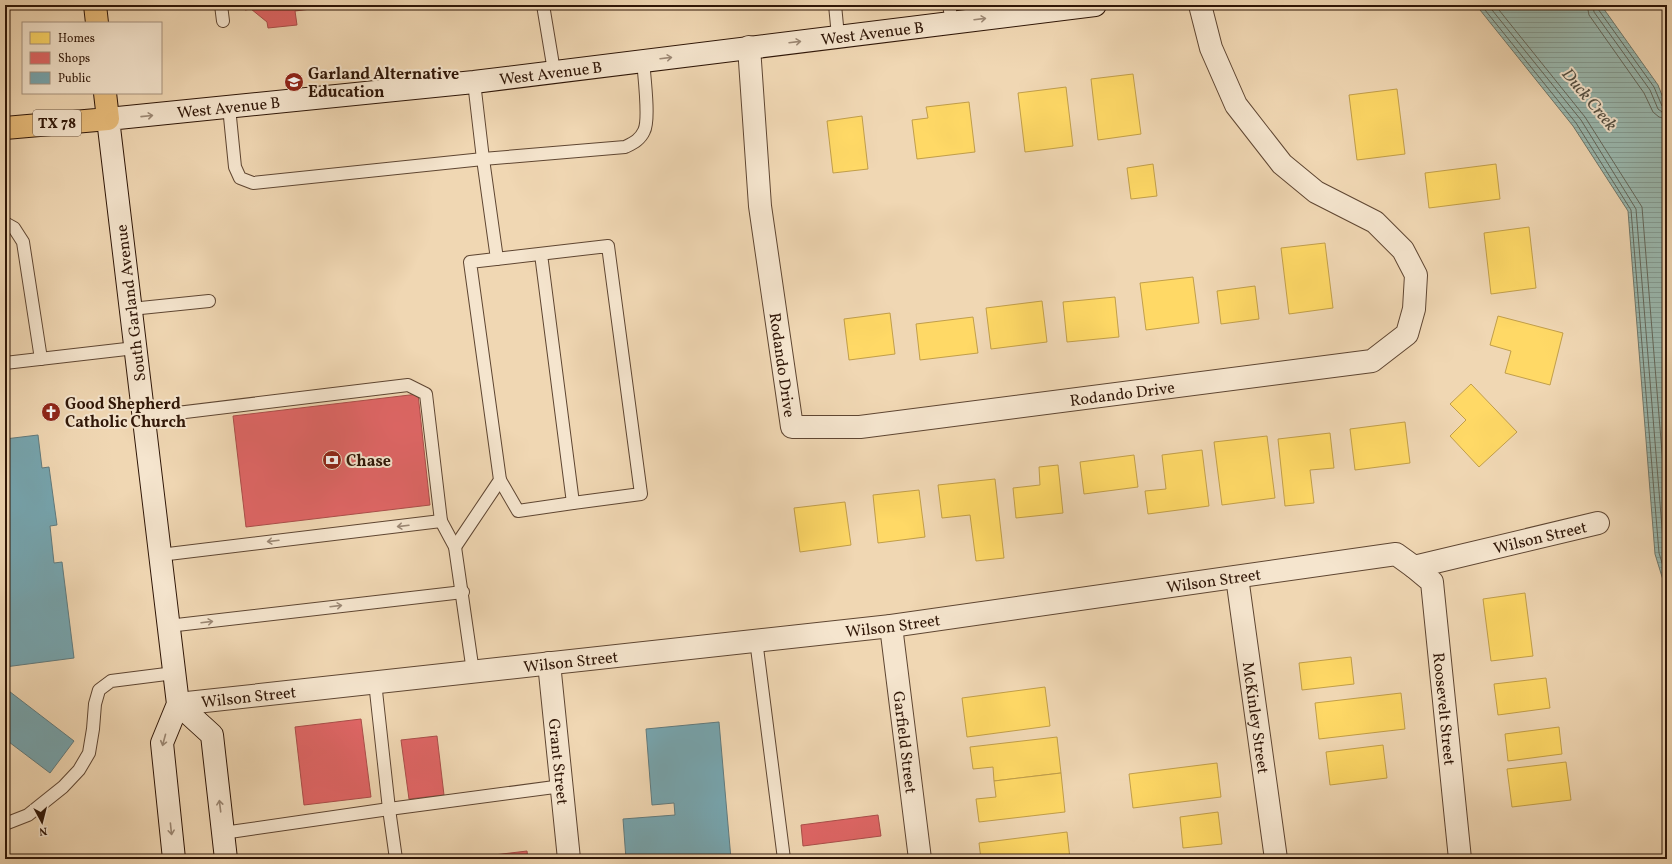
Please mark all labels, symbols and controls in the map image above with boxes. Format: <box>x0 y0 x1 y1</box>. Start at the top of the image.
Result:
one-way arrow <box>973 15 986 23</box>
street label: West Avenue B <box>820 17 925 52</box>
legend <box>22 22 162 94</box>
text: Homes <box>58 31 95 47</box>
one-way arrow <box>788 38 801 46</box>
text: Shops <box>58 51 90 67</box>
one-way arrow <box>659 54 672 61</box>
street label: West Avenue B <box>498 57 604 92</box>
place label: Garland Alternative Education <box>308 64 459 104</box>
water label: Duck Creek <box>1556 64 1622 136</box>
text: Public <box>58 71 91 87</box>
school or university icon: Garland Alternative Education <box>283 71 305 93</box>
street label: West Avenue B <box>176 93 281 125</box>
road number: TX 78 <box>33 110 81 136</box>
one-way arrow <box>140 112 153 120</box>
street label: South Garland Avenue <box>111 223 153 382</box>
street label: Rodando Drive <box>763 311 799 419</box>
street label: Rodando Drive <box>1069 378 1176 413</box>
place label: Good Shepherd Catholic Church <box>65 394 186 434</box>
church icon: Good Shepherd Catholic Church <box>40 401 62 423</box>
bank icon: Chase <box>321 449 343 471</box>
place label: Chase <box>346 451 391 473</box>
street label: Wilson Street <box>1491 517 1590 561</box>
one-way arrow <box>396 522 409 530</box>
one-way arrow <box>267 538 280 545</box>
street label: Wilson Street <box>1165 564 1263 600</box>
one-way arrow <box>329 603 342 610</box>
street label: Wilson Street <box>844 610 942 644</box>
one-way arrow <box>200 618 213 626</box>
street label: Wilson Street <box>522 647 620 679</box>
street label: Roosevelt Street <box>1426 652 1460 767</box>
street label: McKinley Street <box>1236 661 1273 776</box>
street label: Wilson Street <box>200 682 298 714</box>
street label: Garfield Street <box>886 690 921 795</box>
street label: Grant Street <box>542 717 572 806</box>
one-way arrow <box>160 733 167 746</box>
one-way arrow <box>216 800 224 813</box>
north arrow <box>22 802 62 842</box>
one-way arrow <box>167 822 175 835</box>
text: N <box>38 823 48 838</box>

